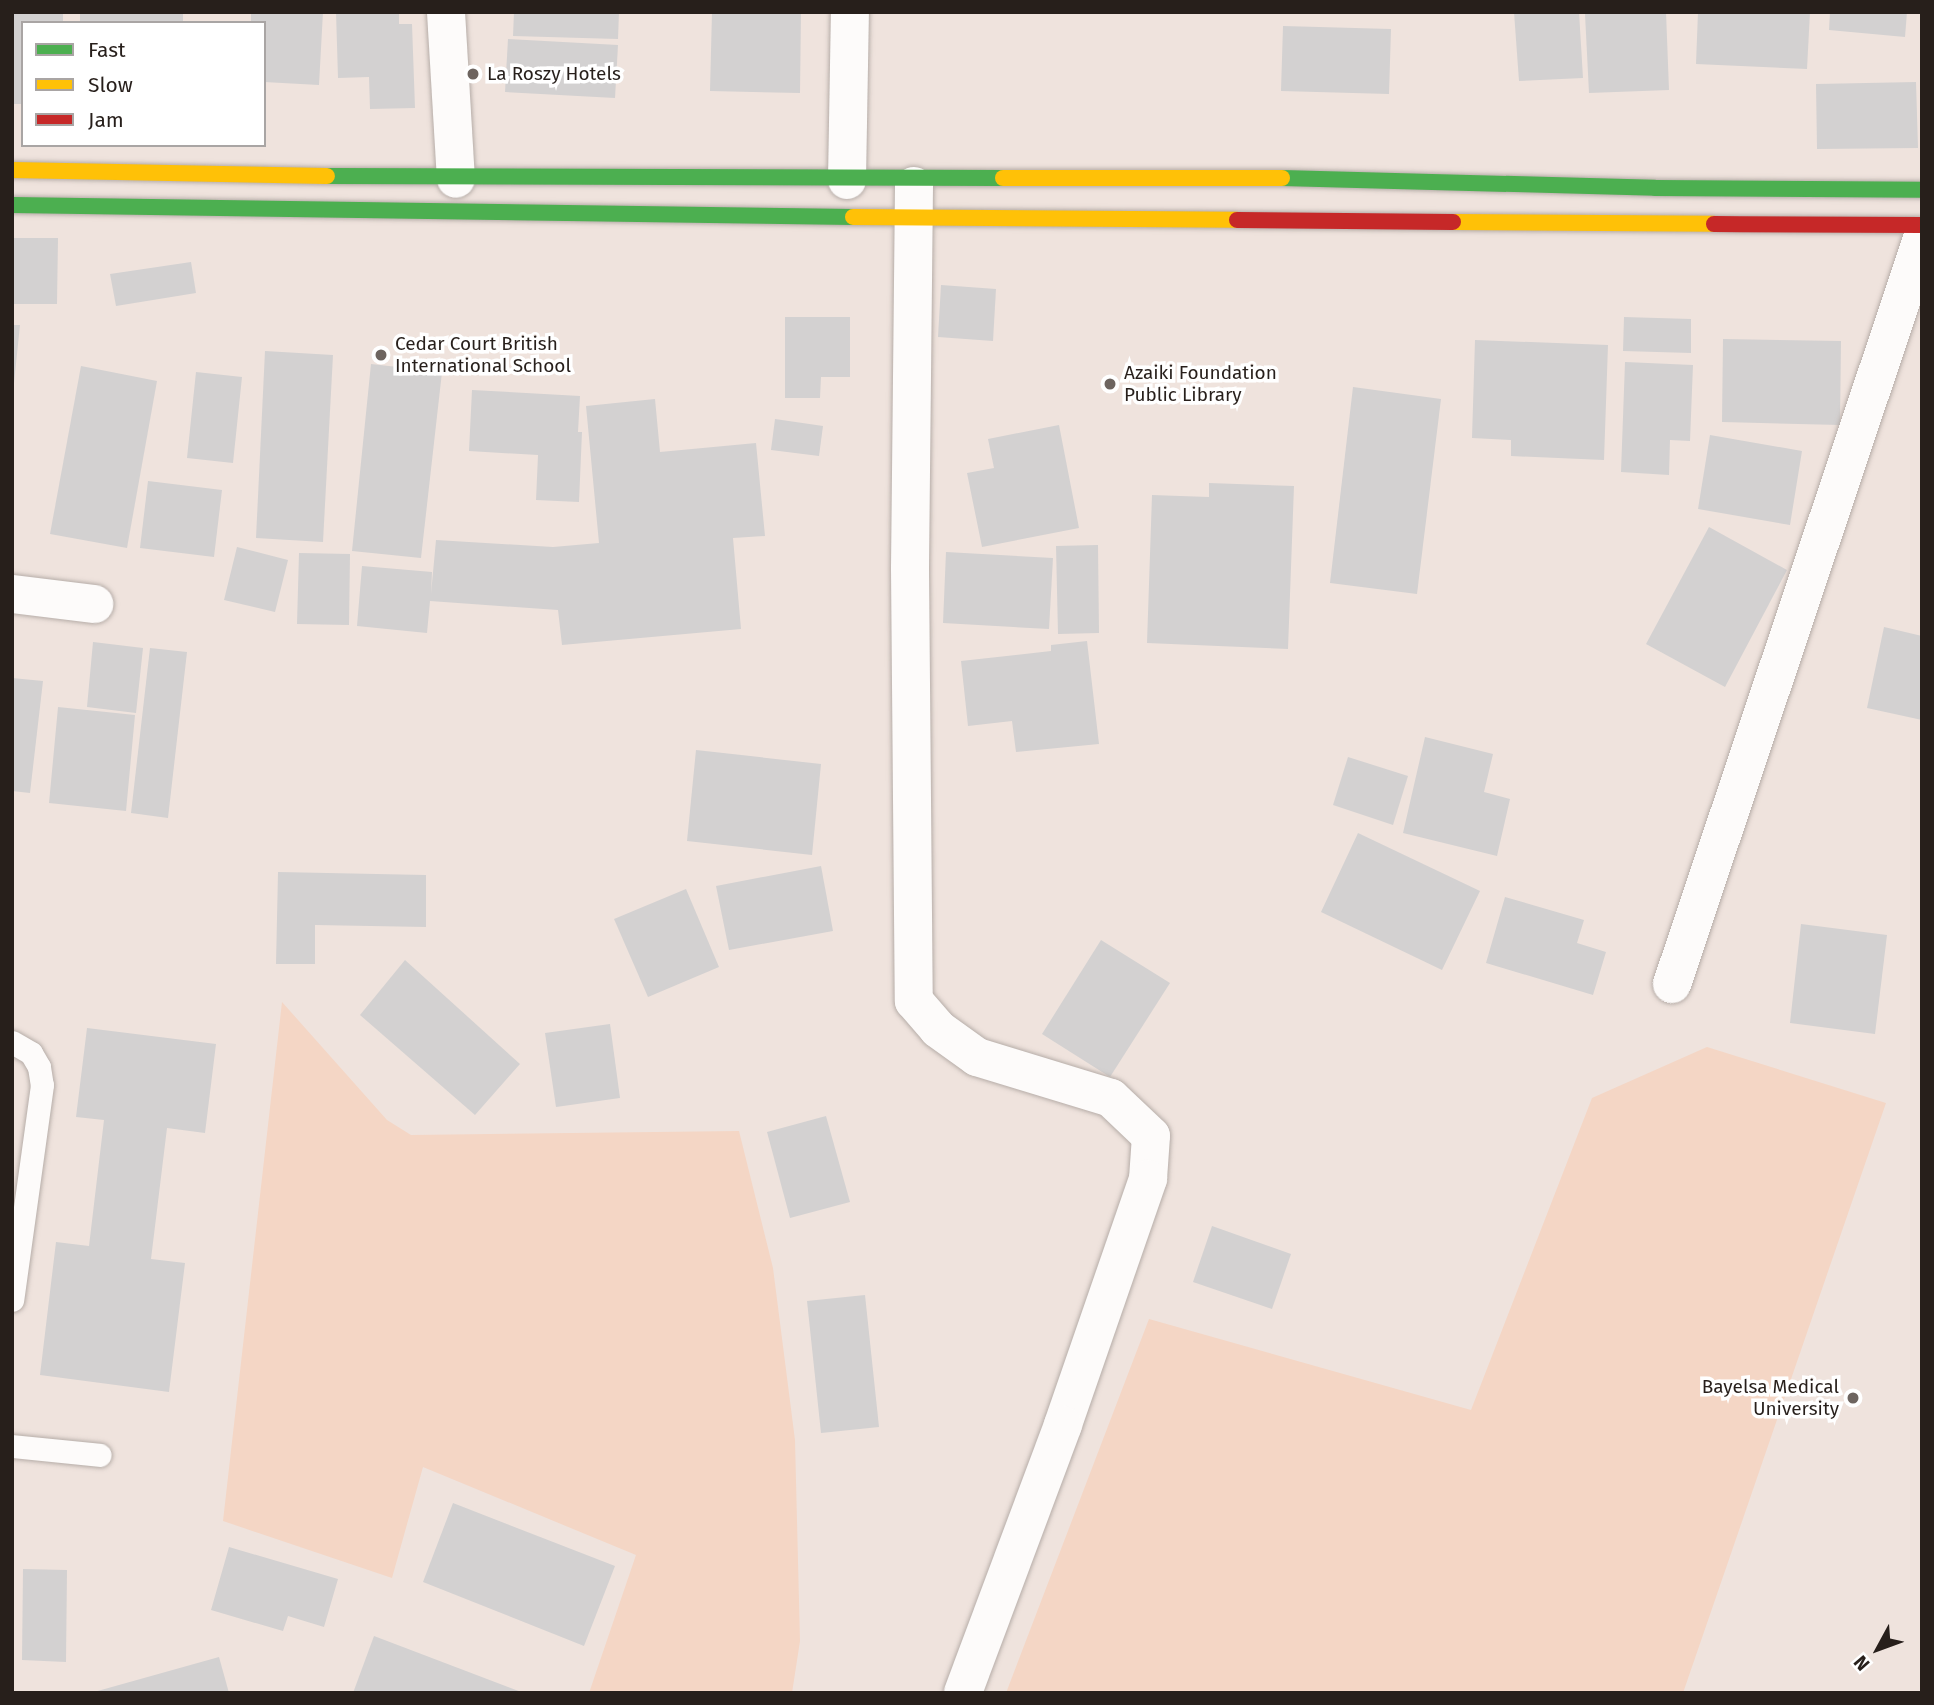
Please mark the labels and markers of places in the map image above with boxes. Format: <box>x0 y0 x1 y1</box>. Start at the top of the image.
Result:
place label: La Roszy Hotels <box>487 63 621 85</box>
marker: La Roszy Hotels <box>465 66 481 82</box>
place label: Cedar Court British International School <box>395 333 571 377</box>
marker: Cedar Court British International School <box>373 347 389 363</box>
place label: Azaiki Foundation Public Library <box>1124 362 1277 406</box>
marker: Azaiki Foundation Public Library <box>1102 376 1118 392</box>
place label: Bayelsa Medical University <box>1702 1376 1839 1420</box>
marker: Bayelsa Medical University <box>1845 1390 1861 1406</box>

